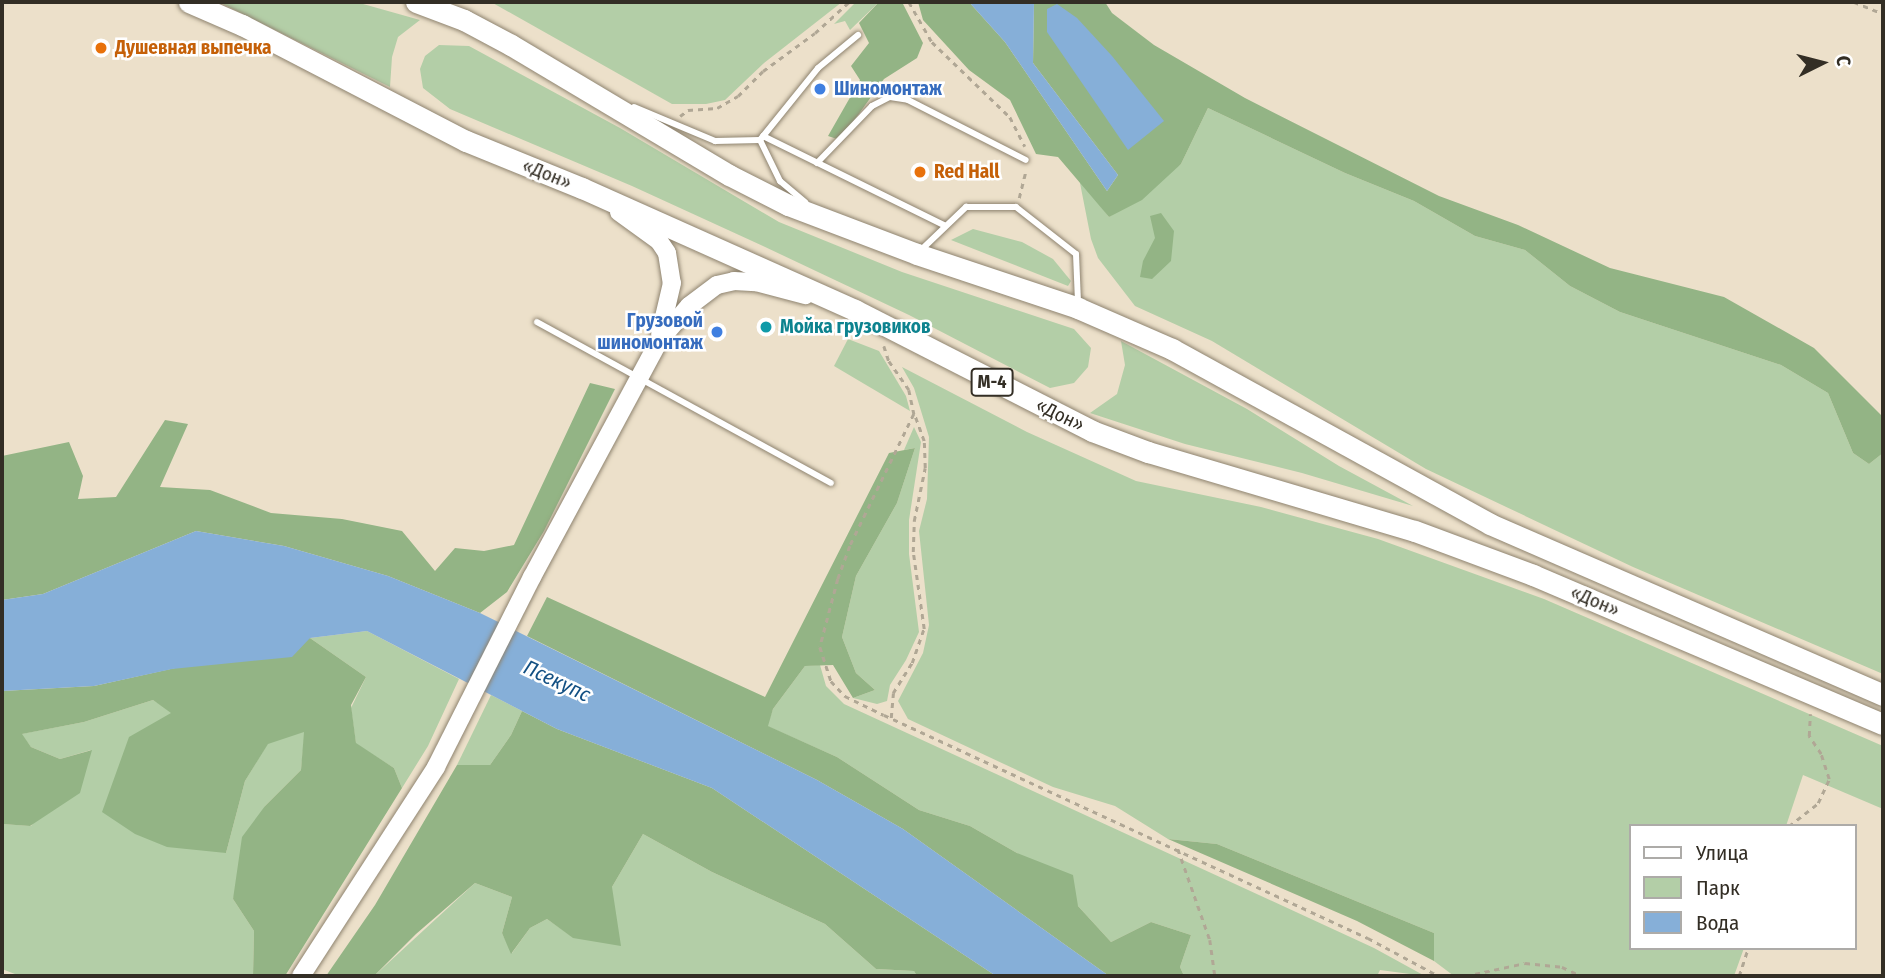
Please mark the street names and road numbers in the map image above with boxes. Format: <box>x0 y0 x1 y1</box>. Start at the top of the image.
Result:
street label: «Дон» <box>519 154 575 194</box>
road number: М-4 <box>969 368 1015 396</box>
street label: «Дон» <box>1032 394 1088 436</box>
street label: «Дон» <box>1567 581 1623 621</box>

